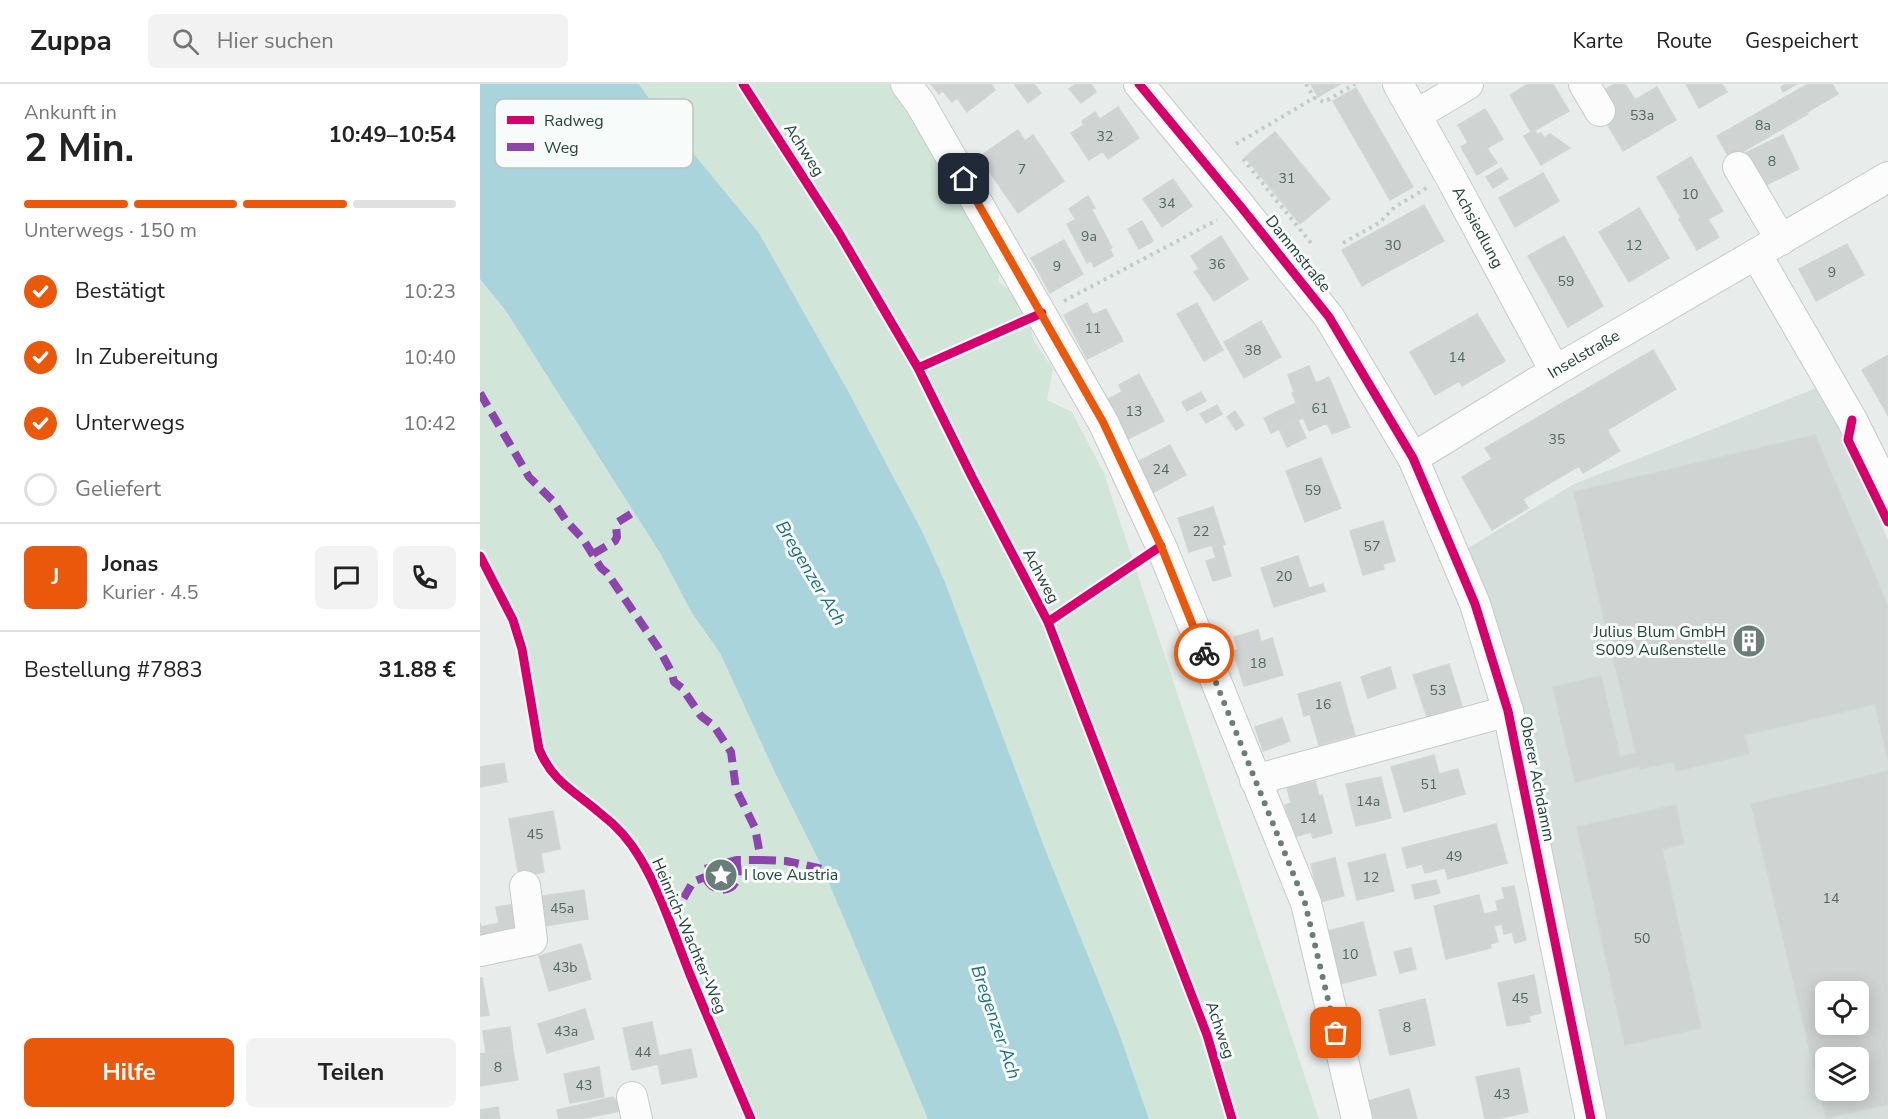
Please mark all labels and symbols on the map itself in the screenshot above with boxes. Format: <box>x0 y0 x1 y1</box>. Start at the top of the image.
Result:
legend <box>495 99 693 168</box>
house number: 53a <box>1630 106 1654 125</box>
text: Radweg <box>544 110 604 132</box>
house number: 8a <box>1755 116 1771 135</box>
street label: Achweg <box>779 119 829 181</box>
house number: 32 <box>1097 127 1113 146</box>
text: Weg <box>544 137 579 159</box>
house number: 8 <box>1768 152 1776 171</box>
pin <box>938 153 989 204</box>
house number: 7 <box>1018 160 1026 179</box>
house number: 31 <box>1279 169 1295 188</box>
street label: Achsiedlung <box>1447 183 1509 272</box>
house number: 10 <box>1682 185 1698 204</box>
house number: 34 <box>1159 194 1175 213</box>
street label: Dammstraße <box>1260 211 1336 297</box>
house number: 9a <box>1081 227 1097 246</box>
house number: 30 <box>1385 236 1401 255</box>
house number: 12 <box>1626 236 1642 255</box>
house number: 36 <box>1209 255 1225 274</box>
house number: 9 <box>1053 257 1061 276</box>
house number: 9 <box>1828 263 1836 282</box>
house number: 59 <box>1558 272 1574 291</box>
house number: 11 <box>1085 319 1101 338</box>
street label: Inselstraße <box>1544 325 1624 384</box>
house number: 38 <box>1245 341 1261 360</box>
house number: 14 <box>1449 348 1465 367</box>
house number: 61 <box>1312 399 1328 418</box>
house number: 13 <box>1126 402 1142 421</box>
house number: 35 <box>1549 430 1565 449</box>
house number: 24 <box>1153 460 1169 479</box>
house number: 59 <box>1305 481 1321 500</box>
water label: Bregenzer Ach <box>770 516 852 630</box>
house number: 22 <box>1193 522 1209 541</box>
house number: 57 <box>1364 537 1380 556</box>
street label: Achweg <box>1017 545 1065 607</box>
house number: 20 <box>1276 567 1292 586</box>
place label: Julius Blum GmbH S009 Außenstelle <box>1592 621 1726 661</box>
courier <box>1174 623 1234 683</box>
building icon: Julius Blum GmbH S009 Außenstelle <box>1731 623 1767 659</box>
house number: 18 <box>1250 654 1266 673</box>
house number: 53 <box>1430 681 1446 700</box>
house number: 16 <box>1315 695 1331 714</box>
street label: Oberer Achdamm <box>1514 714 1560 844</box>
house number: 51 <box>1421 775 1437 794</box>
house number: 14a <box>1356 792 1380 811</box>
house number: 14 <box>1300 809 1316 828</box>
house number: 45 <box>527 825 543 844</box>
house number: 49 <box>1446 847 1462 866</box>
street label: Heinrich-Wachter-Weg <box>646 855 732 1017</box>
place icon: I love Austria <box>703 857 739 893</box>
place label: I love Austria <box>744 864 838 886</box>
house number: 12 <box>1363 868 1379 887</box>
house number: 14 <box>1823 889 1839 908</box>
house number: 45a <box>550 899 574 918</box>
house number: 50 <box>1634 929 1650 948</box>
house number: 10 <box>1342 945 1358 964</box>
house number: 43b <box>553 958 577 977</box>
water label: Bregenzer Ach <box>965 962 1027 1082</box>
house number: 45 <box>1512 989 1528 1008</box>
street label: Achweg <box>1200 998 1240 1062</box>
pin <box>1310 1007 1361 1058</box>
house number: 8 <box>1403 1018 1411 1037</box>
house number: 43a <box>554 1022 578 1041</box>
house number: 44 <box>635 1043 651 1062</box>
house number: 8 <box>494 1058 502 1077</box>
house number: 43 <box>576 1076 592 1095</box>
house number: 43 <box>1494 1085 1510 1104</box>

